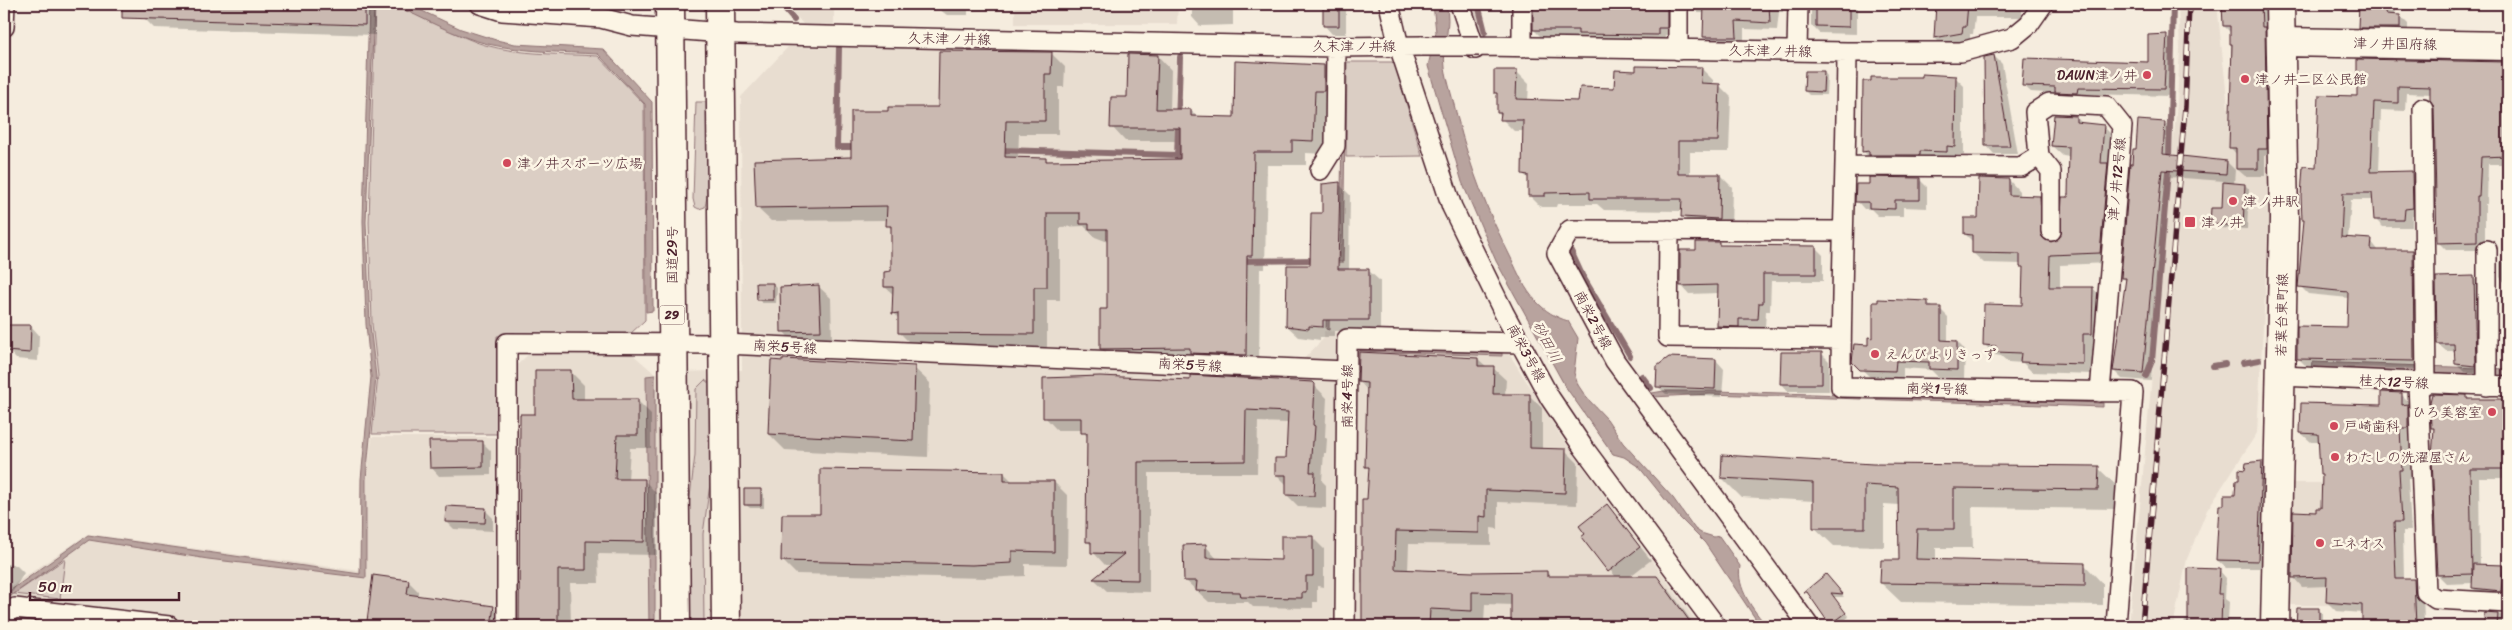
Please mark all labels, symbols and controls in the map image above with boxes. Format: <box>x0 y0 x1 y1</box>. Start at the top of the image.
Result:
street label: 久末津ノ井線 <box>907 26 991 52</box>
street label: 津ノ井国府線 <box>2353 31 2437 57</box>
street label: 久末津ノ井線 <box>1312 34 1396 59</box>
street label: 久末津ノ井線 <box>1728 38 1812 64</box>
place label: DAWN津ノ井 <box>2057 63 2137 88</box>
place label: 津ノ井二区公民館 <box>2255 67 2367 92</box>
marker: DAWN津ノ井 <box>2141 69 2153 81</box>
marker: 津ノ井二区公民館 <box>2239 73 2251 85</box>
street label: 津ノ井12号線 <box>2101 136 2133 222</box>
place label: 津ノ井スポーツ広場 <box>517 151 643 176</box>
marker: 津ノ井スポーツ広場 <box>501 157 513 169</box>
place label: 津ノ井駅 <box>2243 189 2299 214</box>
marker: 津ノ井駅 <box>2227 195 2239 207</box>
place label: 津ノ井 <box>2201 210 2243 235</box>
marker: 津ノ井 <box>2183 215 2197 229</box>
street label: 国道29号 <box>660 226 685 284</box>
street label: 若葉台東町線 <box>2269 273 2295 357</box>
street label: 南栄2号線 <box>1567 286 1619 354</box>
road number: 29 <box>660 306 684 324</box>
water label: 砂田川 <box>1525 316 1569 368</box>
street label: 南栄3号線 <box>1500 319 1552 387</box>
street label: 南栄5号線 <box>752 333 818 361</box>
place label: えんびよりきっず <box>1885 342 1997 367</box>
marker: えんびよりきっず <box>1869 348 1881 360</box>
street label: 南栄5号線 <box>1157 351 1223 379</box>
street label: 南栄4号線 <box>1335 364 1360 428</box>
street label: 桂木12号線 <box>2358 368 2430 396</box>
street label: 南栄1号線 <box>1906 376 1968 402</box>
place label: ひろ美容室 <box>2412 400 2482 425</box>
marker: ひろ美容室 <box>2486 406 2498 418</box>
place label: 戸崎歯科 <box>2344 414 2400 439</box>
marker: 戸崎歯科 <box>2328 420 2340 432</box>
place label: わたしの洗濯屋さん <box>2345 445 2471 470</box>
marker: わたしの洗濯屋さん <box>2329 451 2341 463</box>
place label: エネオス <box>2330 531 2385 556</box>
marker: エネオス <box>2314 537 2326 549</box>
scale bar <box>30 570 179 602</box>
text: 50 m <box>38 574 73 600</box>

